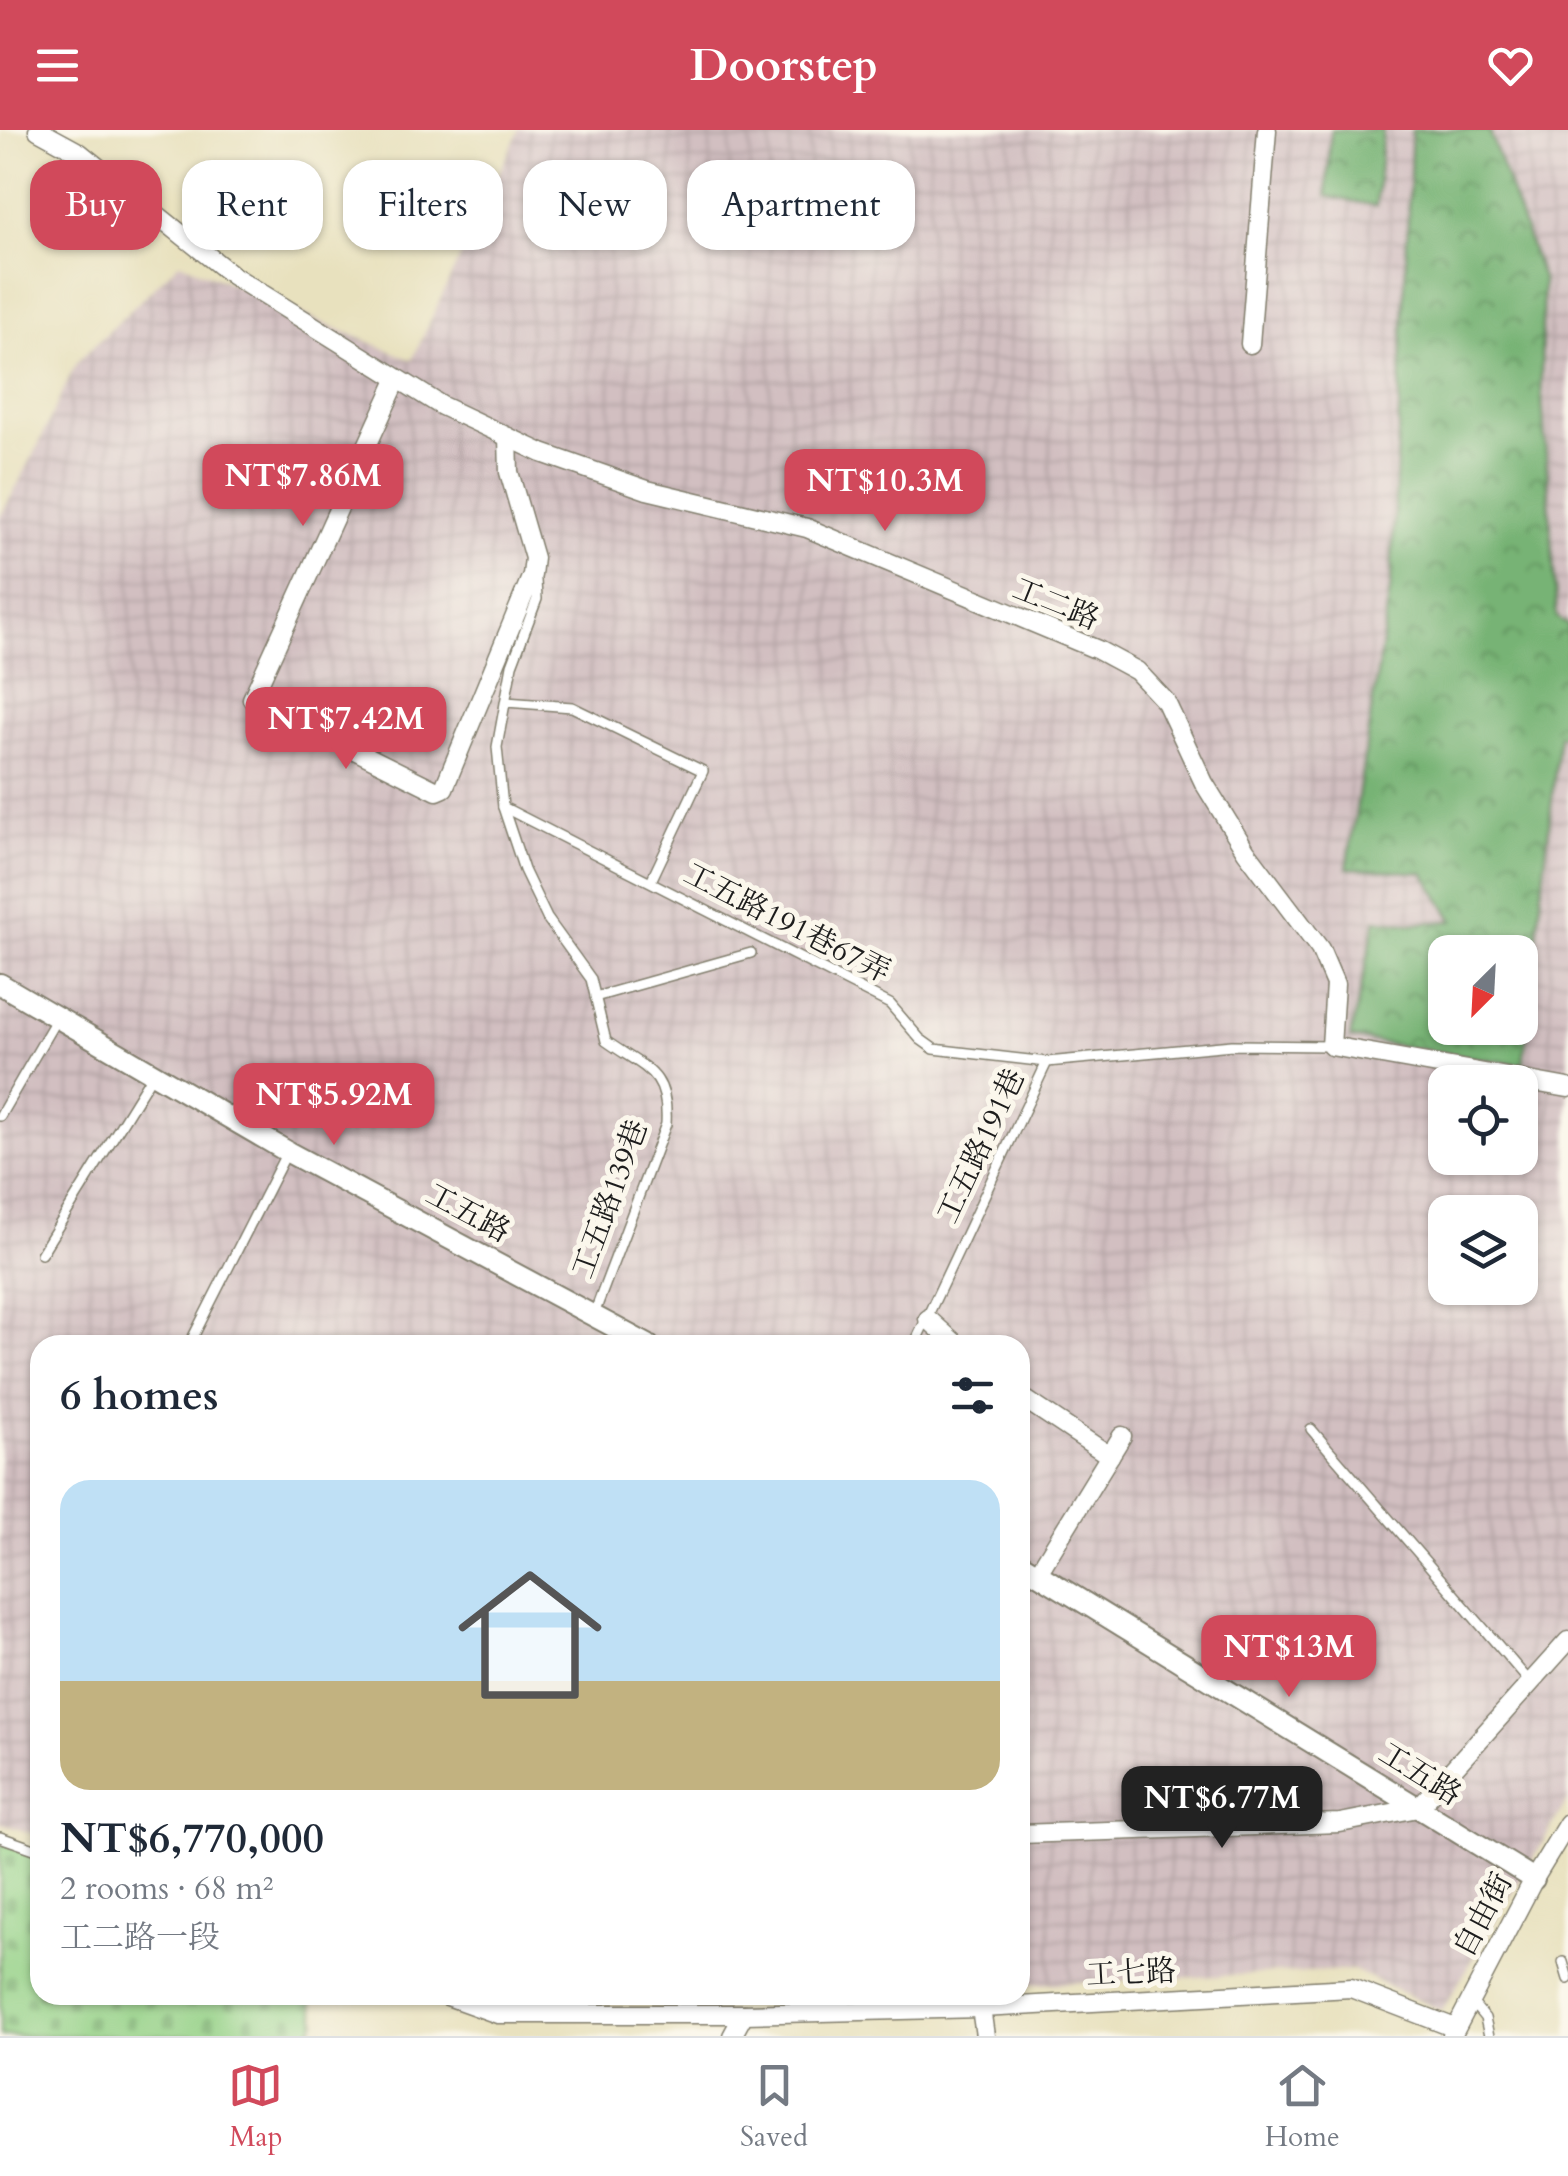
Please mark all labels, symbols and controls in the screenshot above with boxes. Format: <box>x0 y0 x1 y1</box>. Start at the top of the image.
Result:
text: Doorstep <box>690 35 878 96</box>
icon: menu <box>30 38 85 93</box>
icon: heart <box>1483 38 1538 93</box>
chip: Buy <box>30 160 162 250</box>
chip: Rent <box>182 160 323 250</box>
chip: Filters <box>343 160 503 250</box>
chip: New <box>523 160 667 250</box>
chip: Apartment <box>687 160 915 250</box>
pin: NT$7.86M <box>200 444 406 529</box>
pin: NT$10.3M <box>782 449 988 534</box>
text: NT$7.86M <box>224 454 382 498</box>
text: NT$10.3M <box>806 459 964 503</box>
street label: 工二路 <box>1007 568 1105 640</box>
pin: NT$7.42M <box>243 687 449 772</box>
text: NT$7.42M <box>267 697 425 741</box>
street label: 工五路191巷67弄 <box>677 853 897 993</box>
north arrow <box>1428 935 1538 1045</box>
map controls <box>1428 935 1538 1305</box>
street label: 工五路191巷 <box>927 1062 1035 1230</box>
pin: NT$5.92M <box>231 1063 437 1148</box>
button: locate <box>1428 1065 1538 1175</box>
text: NT$5.92M <box>255 1073 413 1117</box>
street label: 工五路139巷 <box>562 1114 658 1284</box>
street label: 工五路 <box>419 1174 517 1252</box>
button: layers <box>1428 1195 1538 1305</box>
text: 6 homes <box>60 1367 218 1424</box>
icon: filters <box>945 1368 1000 1423</box>
icon: home <box>440 1545 620 1725</box>
pin: NT$13M <box>1208 1615 1370 1700</box>
text: NT$13M <box>1223 1625 1355 1669</box>
street label: 工五路 <box>1371 1733 1469 1815</box>
pin: NT$6.77M <box>1119 1766 1325 1851</box>
text: NT$6.77M <box>1143 1776 1301 1820</box>
text: NT$6,770,000 <box>60 1810 324 1867</box>
street label: 自由街 <box>1444 1866 1522 1964</box>
text: 2 rooms · 68 m² <box>60 1867 273 1911</box>
text: 工二路一段 <box>60 1916 220 1960</box>
street label: 工七路 <box>1085 1950 1177 1996</box>
tab: Map <box>228 2058 283 2156</box>
tab: Saved <box>740 2058 808 2156</box>
tab: Home <box>1265 2058 1340 2156</box>

